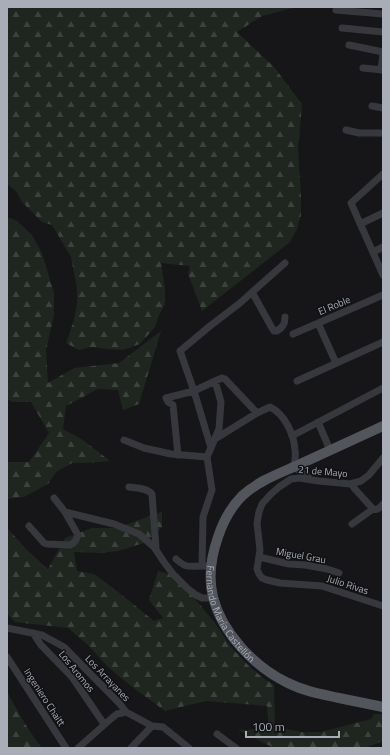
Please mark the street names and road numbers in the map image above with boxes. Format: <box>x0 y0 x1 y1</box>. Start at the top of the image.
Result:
street label: El Roble <box>316 292 353 319</box>
street label: 21 de Mayo <box>298 462 348 481</box>
street label: Miguel Grau <box>275 544 327 567</box>
street label: Fernando María Castellón <box>202 565 258 666</box>
street label: Julio Rivas <box>325 571 371 598</box>
street label: Los Aromos <box>55 647 98 696</box>
street label: Los Arrayanes <box>82 652 134 705</box>
street label: Ingeniero Chaitt <box>20 665 69 730</box>

